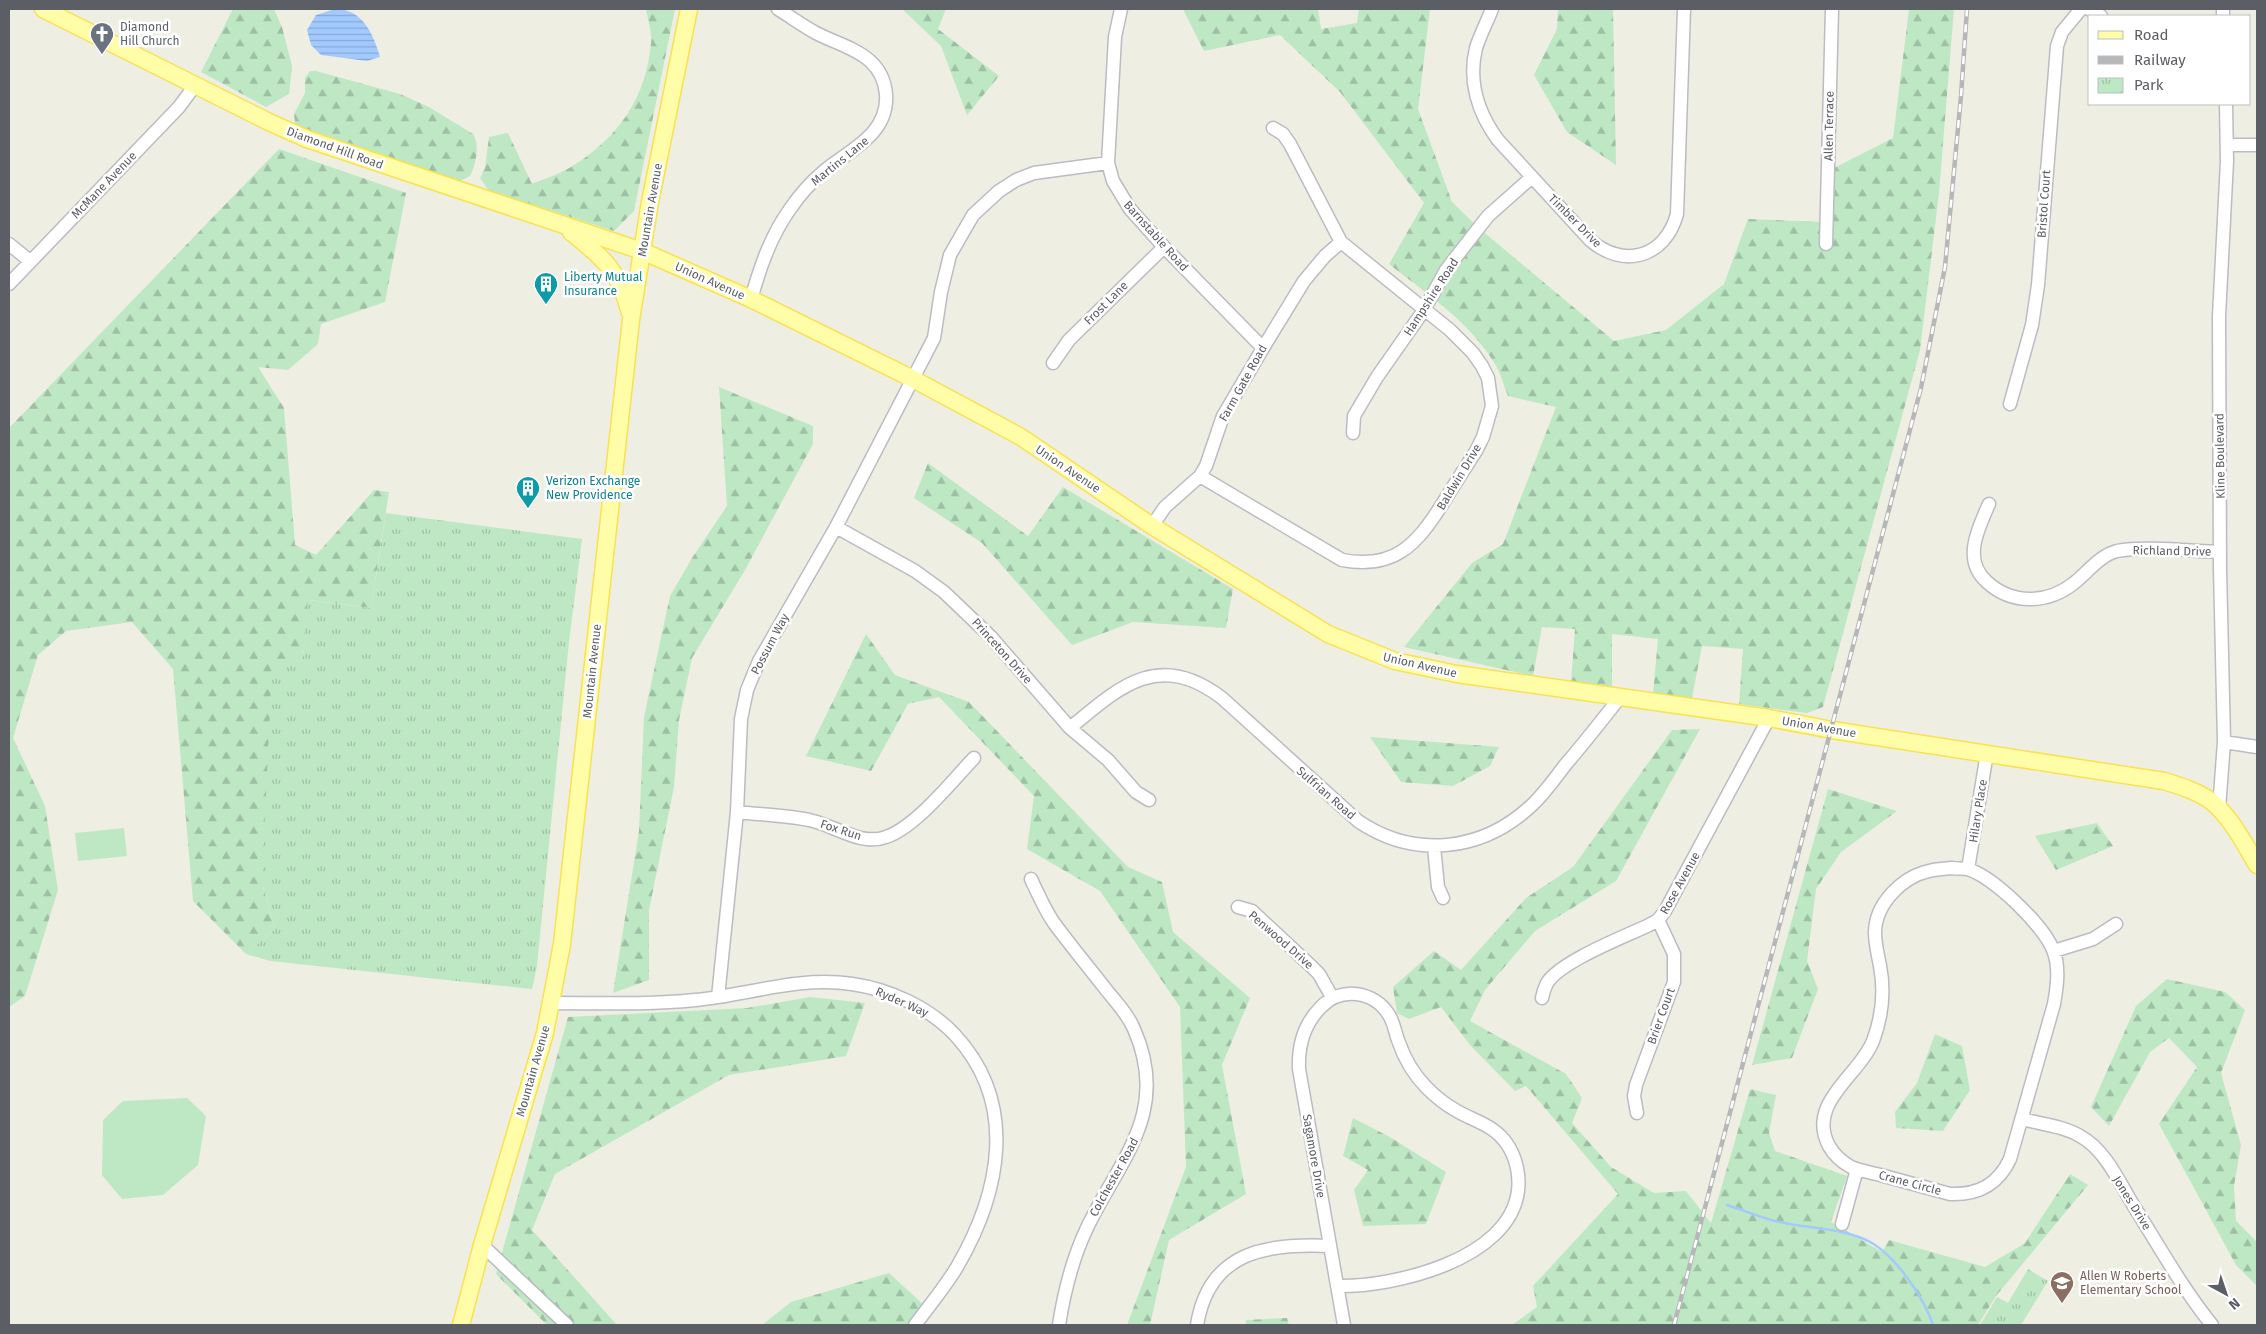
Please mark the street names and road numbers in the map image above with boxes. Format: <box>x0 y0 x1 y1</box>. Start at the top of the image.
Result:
street label: Allen Terrace <box>1821 91 1837 161</box>
street label: Diamond Hill Road <box>285 124 385 172</box>
street label: Martins Lane <box>808 134 872 188</box>
street label: McMane Avenue <box>69 149 139 221</box>
street label: Mountain Avenue <box>635 162 665 258</box>
street label: Bristol Court <box>2035 169 2053 239</box>
street label: Timber Drive <box>1545 191 1605 251</box>
street label: Barnstable Road <box>1121 198 1191 274</box>
street label: Hampshire Road <box>1401 256 1461 338</box>
street label: Union Avenue <box>673 259 747 303</box>
street label: Frost Lane <box>1081 278 1131 328</box>
street label: Farm Gate Road <box>1216 342 1270 424</box>
street label: Kline Boulevard <box>2212 413 2228 499</box>
street label: Baldwin Drive <box>1434 441 1484 513</box>
street label: Union Avenue <box>1033 442 1103 496</box>
street label: Richland Drive <box>2132 543 2212 559</box>
street label: Possum Way <box>748 611 792 677</box>
street label: Princeton Drive <box>969 615 1035 687</box>
street label: Mountain Avenue <box>580 623 604 719</box>
street label: Union Avenue <box>1382 650 1458 680</box>
street label: Union Avenue <box>1781 714 1857 740</box>
street label: Sulfrian Road <box>1294 764 1358 822</box>
street label: Hilary Place <box>1966 778 1990 844</box>
street label: Fox Run <box>819 817 863 843</box>
street label: Rose Avenue <box>1657 849 1703 917</box>
street label: Penwood Drive <box>1246 908 1316 972</box>
street label: Ryder Way <box>873 984 931 1020</box>
street label: Brier Court <box>1644 985 1678 1046</box>
street label: Mountain Avenue <box>513 1024 553 1118</box>
street label: Sagamore Drive <box>1300 1113 1328 1199</box>
street label: Colchester Road <box>1087 1135 1141 1219</box>
street label: Crane Circle <box>1877 1168 1943 1198</box>
street label: Jones Drive <box>2110 1173 2154 1233</box>

